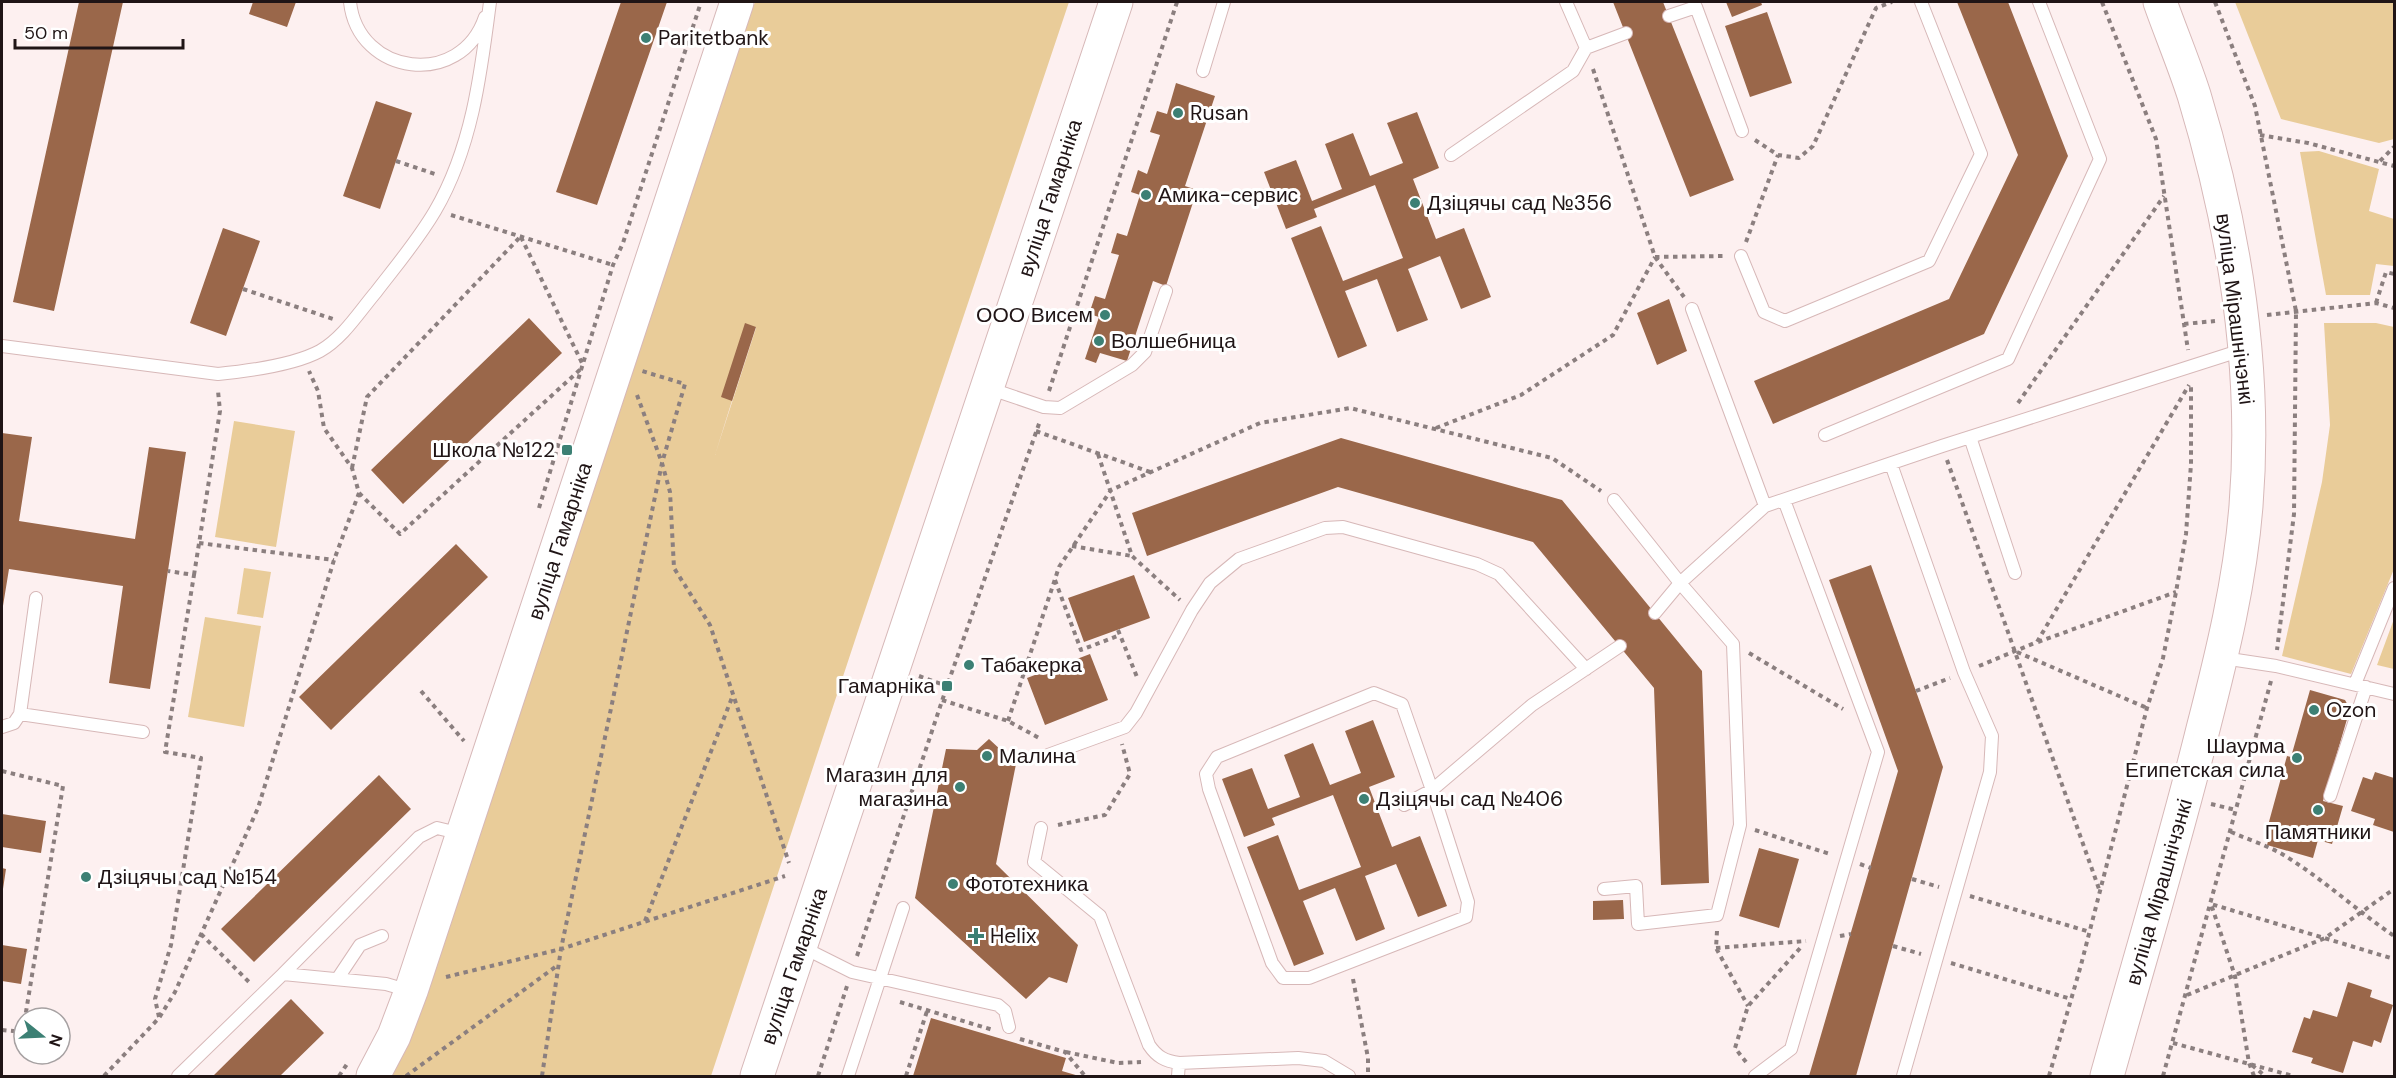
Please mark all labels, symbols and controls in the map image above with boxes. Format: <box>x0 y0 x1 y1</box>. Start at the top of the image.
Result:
scale bar <box>15 12 183 50</box>
text: 50 m <box>24 21 68 45</box>
place label: Paritetbank <box>658 24 769 52</box>
marker: Paritetbank <box>639 31 653 45</box>
place label: Rusan <box>1190 99 1249 127</box>
marker: Rusan <box>1171 106 1185 120</box>
street label: вуліца Гамарніка <box>1011 115 1089 280</box>
place label: Амика-сервис <box>1158 181 1298 209</box>
marker: Амика-сервис <box>1139 188 1153 202</box>
place label: Дзіцячы сад №356 <box>1427 189 1612 217</box>
marker: Дзіцячы сад №356 <box>1408 196 1422 210</box>
street label: вуліца Мірашнічэнкі <box>2209 212 2261 406</box>
place label: ООО Висем <box>976 301 1093 329</box>
marker: ООО Висем <box>1098 308 1112 322</box>
place label: Волшебница <box>1111 327 1236 355</box>
marker: Волшебница <box>1092 334 1106 348</box>
place label: Школа №122 <box>432 436 555 464</box>
marker: Школа №122 <box>560 443 574 457</box>
street label: вуліца Гамарніка <box>521 458 599 623</box>
place label: Табакерка <box>981 651 1082 679</box>
marker: Табакерка <box>962 658 976 672</box>
place label: Гамарніка <box>838 672 935 700</box>
marker: Гамарніка <box>940 679 954 693</box>
place label: Ozon <box>2326 696 2376 724</box>
marker: Ozon <box>2307 703 2321 717</box>
place label: Шаурма Египетская сила <box>2125 732 2285 784</box>
place label: Малина <box>999 742 1076 770</box>
marker: Малина <box>980 749 994 763</box>
marker: Шаурма Египетская сила <box>2290 751 2304 765</box>
place label: Магазин для магазина <box>826 761 948 813</box>
marker: Магазин для магазина <box>953 780 967 794</box>
place label: Дзіцячы сад №406 <box>1376 785 1563 813</box>
marker: Дзіцячы сад №406 <box>1357 792 1371 806</box>
street label: вуліца Мірашнічэнкі <box>2119 796 2199 988</box>
marker: Памятники <box>2311 803 2325 817</box>
place label: Памятники <box>2265 818 2371 846</box>
place label: Дзіцячы сад №154 <box>98 863 277 891</box>
marker: Дзіцячы сад №154 <box>79 870 93 884</box>
place label: Фототехника <box>965 870 1089 898</box>
marker: Фототехника <box>946 877 960 891</box>
street label: вуліца Гамарніка <box>754 884 834 1048</box>
place label: Helix <box>990 922 1036 950</box>
marker: Helix <box>967 927 985 945</box>
north arrow <box>12 1006 72 1066</box>
text: N <box>44 1032 68 1049</box>

